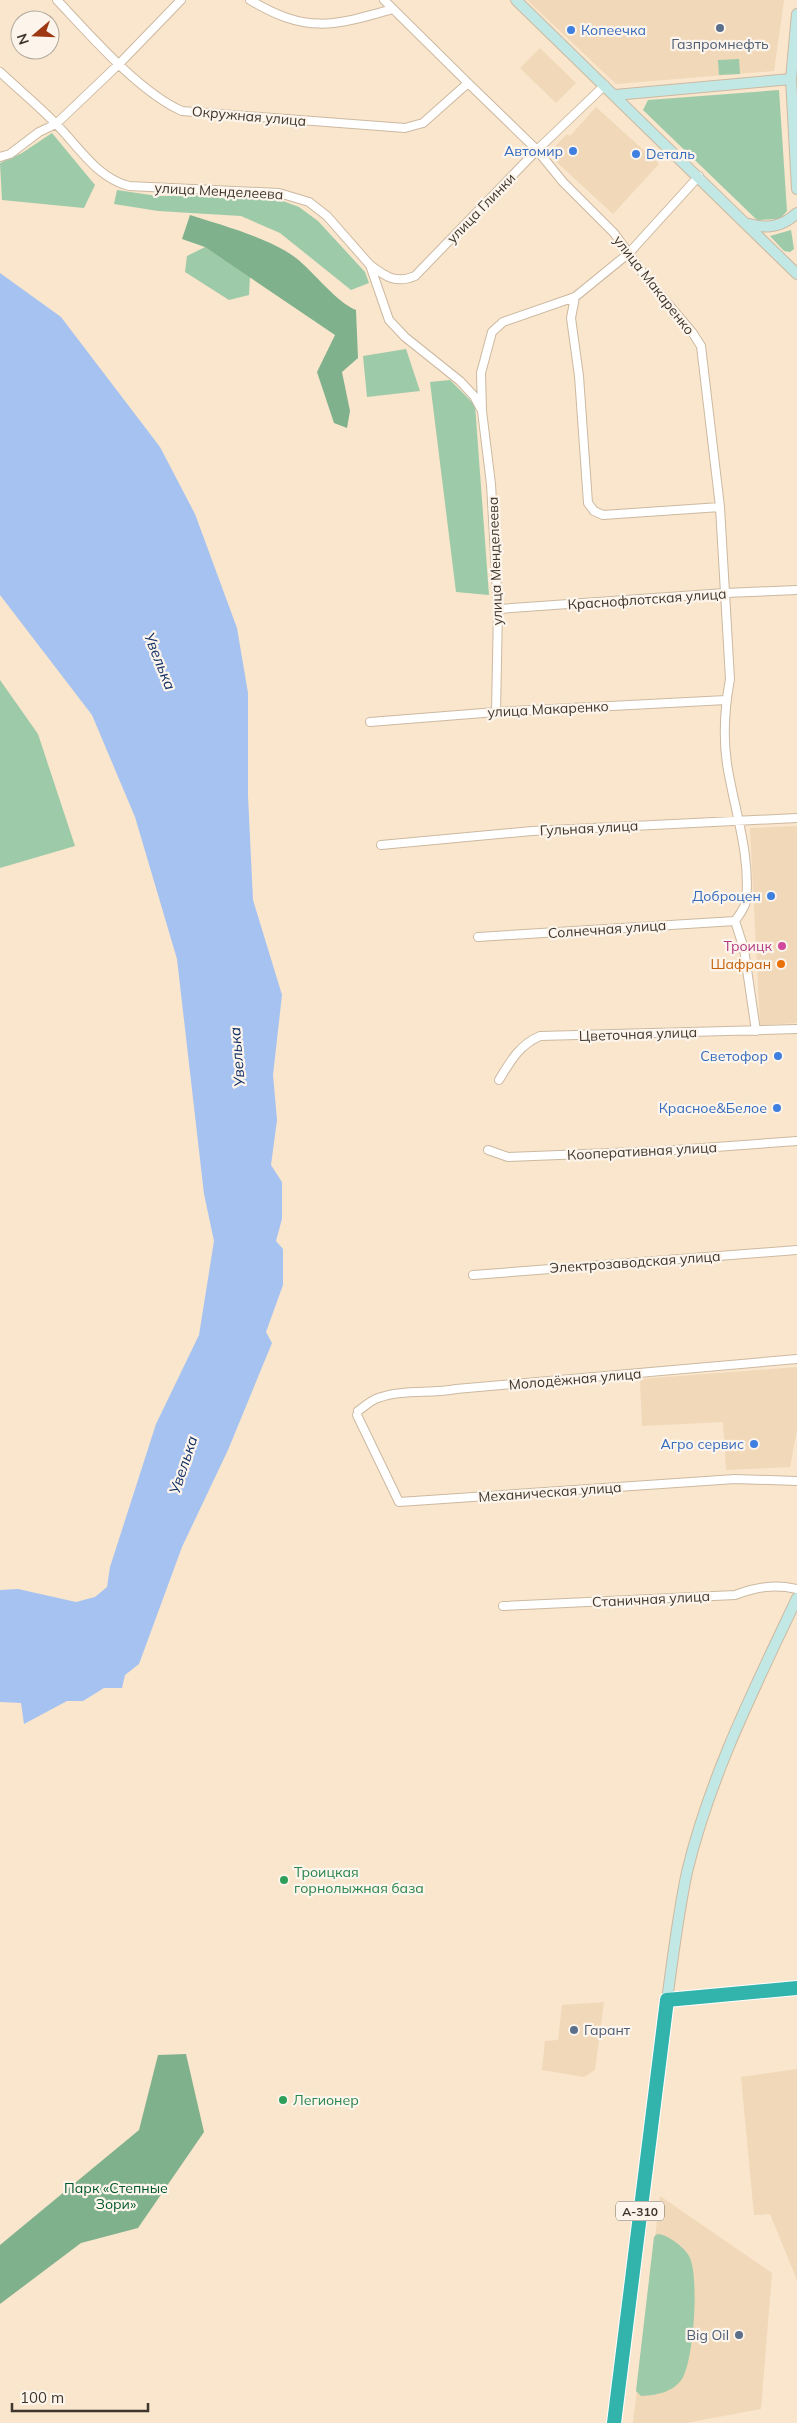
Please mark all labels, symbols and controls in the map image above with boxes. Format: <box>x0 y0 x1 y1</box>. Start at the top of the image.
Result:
north arrow <box>10 10 60 60</box>
place label: Копеечка <box>581 21 646 39</box>
marker: Газпромнефть <box>714 22 726 34</box>
marker: Копеечка <box>565 24 577 36</box>
text: N <box>12 31 33 47</box>
place label: Газпромнефть <box>671 35 769 53</box>
street label: Окружная улица <box>191 102 307 130</box>
place label: Автомир <box>504 142 563 160</box>
marker: Автомир <box>567 145 579 157</box>
place label: Dеталь <box>646 145 695 163</box>
marker: Dеталь <box>630 148 642 160</box>
street label: улица Глинки <box>443 169 519 247</box>
street label: улица Менделеева <box>154 179 284 203</box>
street label: улица Макаренко <box>610 232 698 338</box>
street label: улица Менделеева <box>484 496 506 626</box>
street label: Краснофлотская улица <box>567 584 727 614</box>
water label: Увелька <box>140 630 180 692</box>
street label: улица Макаренко <box>487 697 609 721</box>
street label: Гульная улица <box>539 816 639 840</box>
place label: Доброцен <box>692 887 761 905</box>
marker: Доброцен <box>765 890 777 902</box>
street label: Солнечная улица <box>547 916 667 942</box>
place label: Троицк <box>724 937 772 955</box>
marker: Троицк <box>776 940 788 952</box>
place label: Шафран <box>710 955 771 973</box>
marker: Шафран <box>775 958 787 970</box>
street label: Цветочная улица <box>579 1023 697 1045</box>
water label: Увелька <box>225 1026 249 1088</box>
place label: Светофор <box>700 1047 768 1065</box>
marker: Светофор <box>772 1050 784 1062</box>
place label: Красное&Белое <box>659 1099 767 1117</box>
marker: Красное&Белое <box>771 1102 783 1114</box>
street label: Кооперативная улица <box>567 1138 717 1164</box>
street label: Электрозаводская улица <box>549 1247 721 1277</box>
street label: Молодёжная улица <box>508 1364 642 1394</box>
water label: Увелька <box>165 1433 201 1497</box>
place label: Агро сервис <box>661 1435 744 1453</box>
marker: Агро сервис <box>748 1438 760 1450</box>
street label: Механическая улица <box>478 1478 622 1506</box>
street label: Станичная улица <box>592 1587 710 1611</box>
place label: Троицкая горнолыжная база <box>294 1863 424 1897</box>
marker: Троицкая горнолыжная база <box>278 1874 290 1886</box>
place label: Гарант <box>584 2021 631 2039</box>
marker: Гарант <box>568 2024 580 2036</box>
place label: Легионер <box>293 2091 359 2109</box>
marker: Легионер <box>277 2094 289 2106</box>
park label: Парк «Степные Зори» <box>64 2179 168 2213</box>
road number: А-310 <box>616 2202 664 2220</box>
place label: Big Oil <box>687 2326 729 2344</box>
marker: Big Oil <box>733 2329 745 2341</box>
scale bar <box>12 2380 149 2412</box>
text: 100 m <box>20 2388 64 2407</box>

